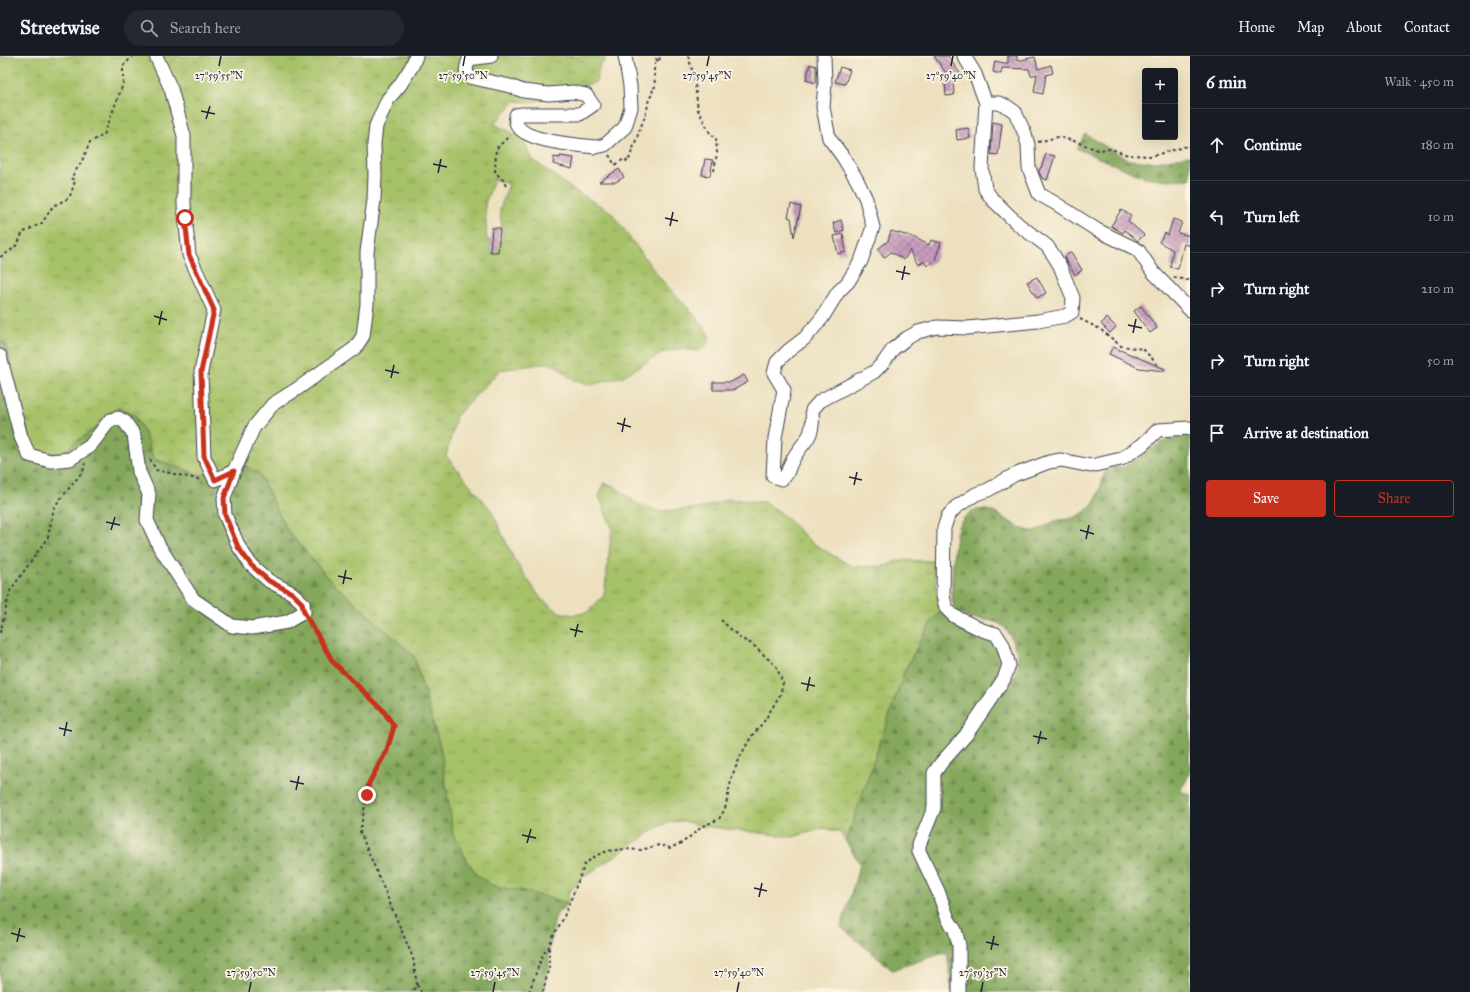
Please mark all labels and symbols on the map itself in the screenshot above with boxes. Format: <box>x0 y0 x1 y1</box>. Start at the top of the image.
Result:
text: 27°59'55"N <box>195 70 244 82</box>
text: 27°59'50"N <box>438 70 488 82</box>
text: 27°59'45"N <box>682 70 732 82</box>
text: 27°59'40"N <box>926 70 977 82</box>
route start <box>176 209 194 227</box>
route end <box>358 786 376 804</box>
text: 27°59'50"N <box>226 967 276 979</box>
text: 27°59'45"N <box>470 967 520 979</box>
text: 27°59'40"N <box>714 967 765 979</box>
text: 27°59'35"N <box>959 967 1007 979</box>

